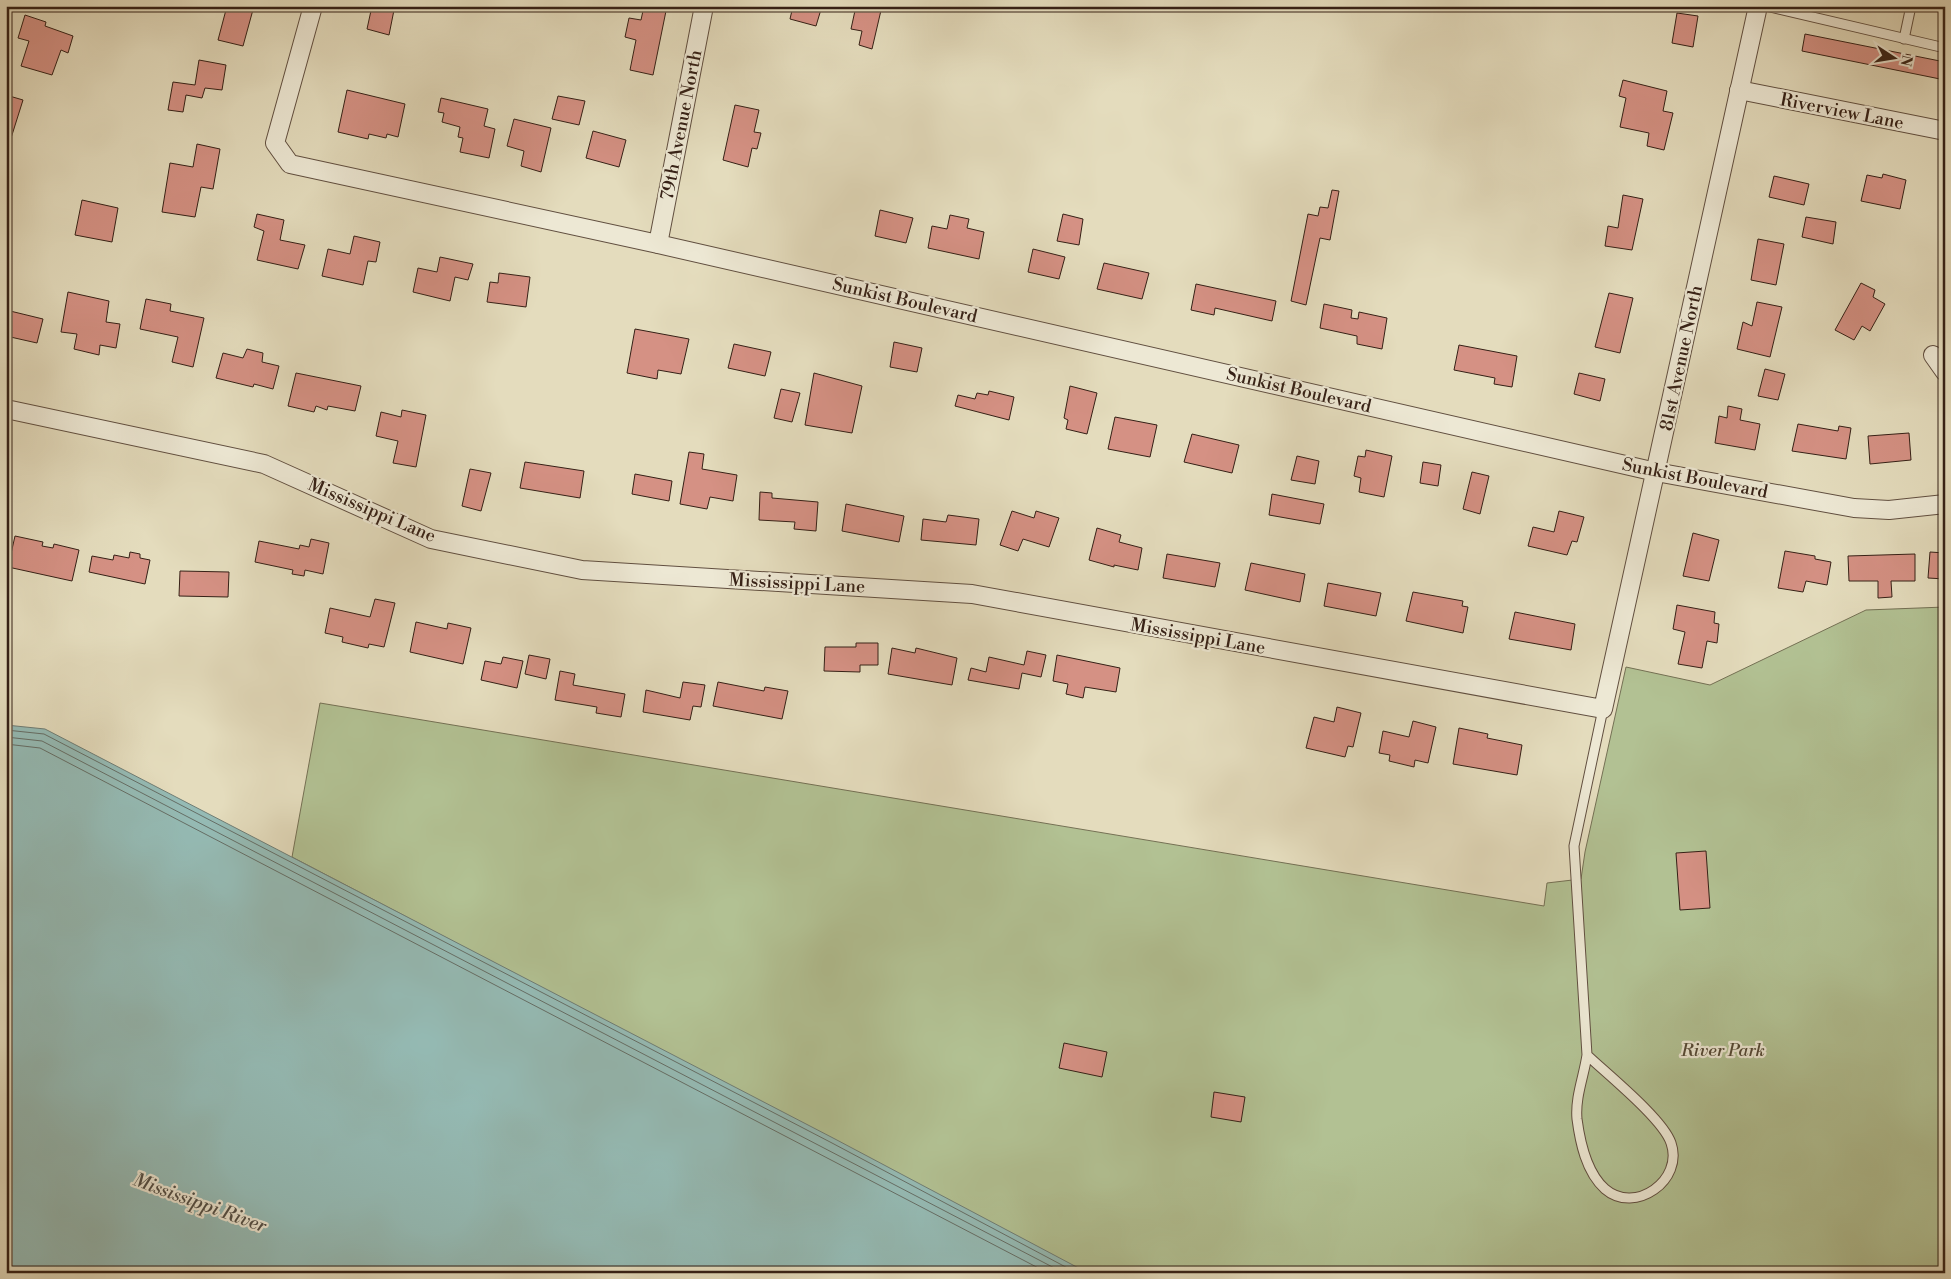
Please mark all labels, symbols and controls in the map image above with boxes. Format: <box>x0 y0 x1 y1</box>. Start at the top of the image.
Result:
north arrow <box>1868 32 1918 82</box>
street label: 79th Avenue North <box>656 48 707 202</box>
text: N <box>1896 53 1916 68</box>
street label: Riverview Lane <box>1778 88 1906 135</box>
street label: Sunkist Boulevard <box>830 273 980 329</box>
street label: 81st Avenue North <box>1655 283 1708 433</box>
street label: Sunkist Boulevard <box>1224 363 1374 419</box>
street label: Sunkist Boulevard <box>1620 453 1770 504</box>
street label: Mississippi Lane <box>304 473 439 548</box>
street label: Mississippi Lane <box>728 568 866 599</box>
street label: Mississippi Lane <box>1129 613 1267 660</box>
park label: River Park <box>1680 1039 1765 1062</box>
water label: Mississippi River <box>130 1168 271 1239</box>

